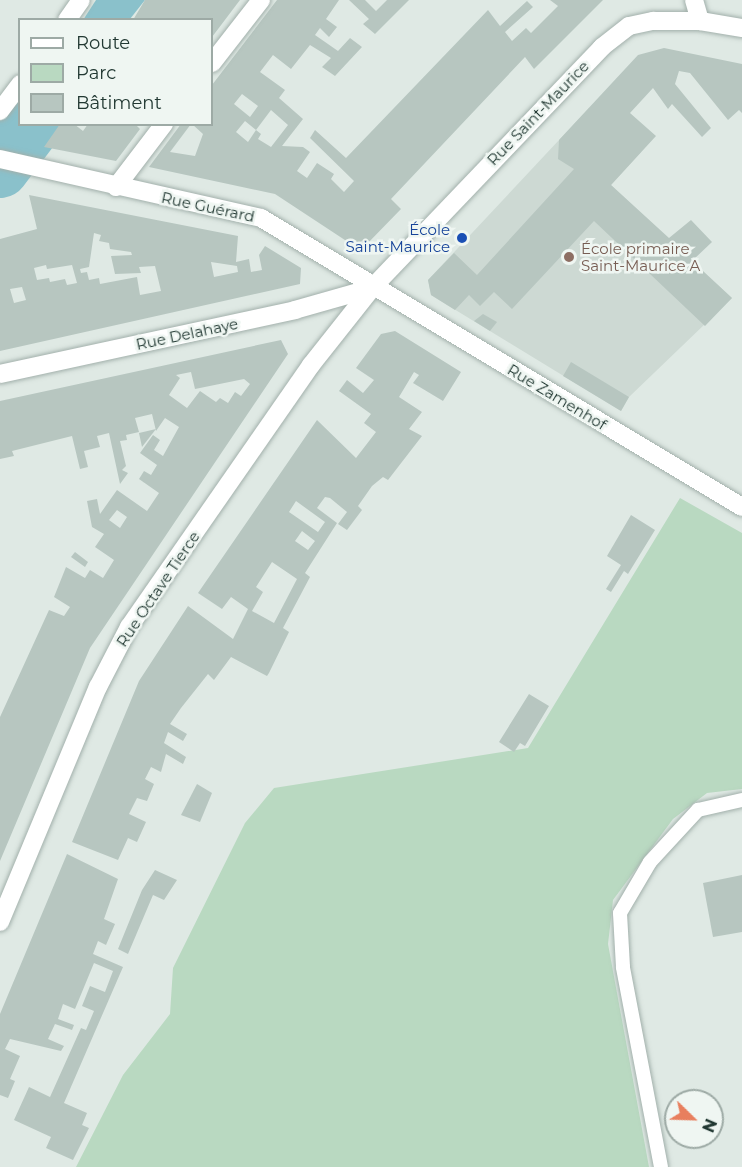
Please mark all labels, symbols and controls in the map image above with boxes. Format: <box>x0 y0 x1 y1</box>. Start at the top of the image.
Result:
legend <box>18 18 213 126</box>
text: Route <box>76 32 130 54</box>
street label: Rue Saint-Maurice <box>483 57 593 169</box>
text: Parc <box>76 62 116 84</box>
text: Bâtiment <box>76 92 162 114</box>
street label: Rue Guérard <box>160 188 256 226</box>
place label: École Saint-Maurice <box>346 220 450 255</box>
marker: École Saint-Maurice <box>455 231 469 245</box>
place label: École primaire Saint-Maurice A <box>581 239 700 274</box>
marker: École primaire Saint-Maurice A <box>562 250 576 264</box>
street label: Rue Delahaye <box>134 314 240 354</box>
street label: Rue Zamenhof <box>504 360 610 434</box>
street label: Rue Octave Tierce <box>113 528 203 650</box>
north arrow <box>664 1089 724 1149</box>
text: N <box>698 1116 720 1135</box>

